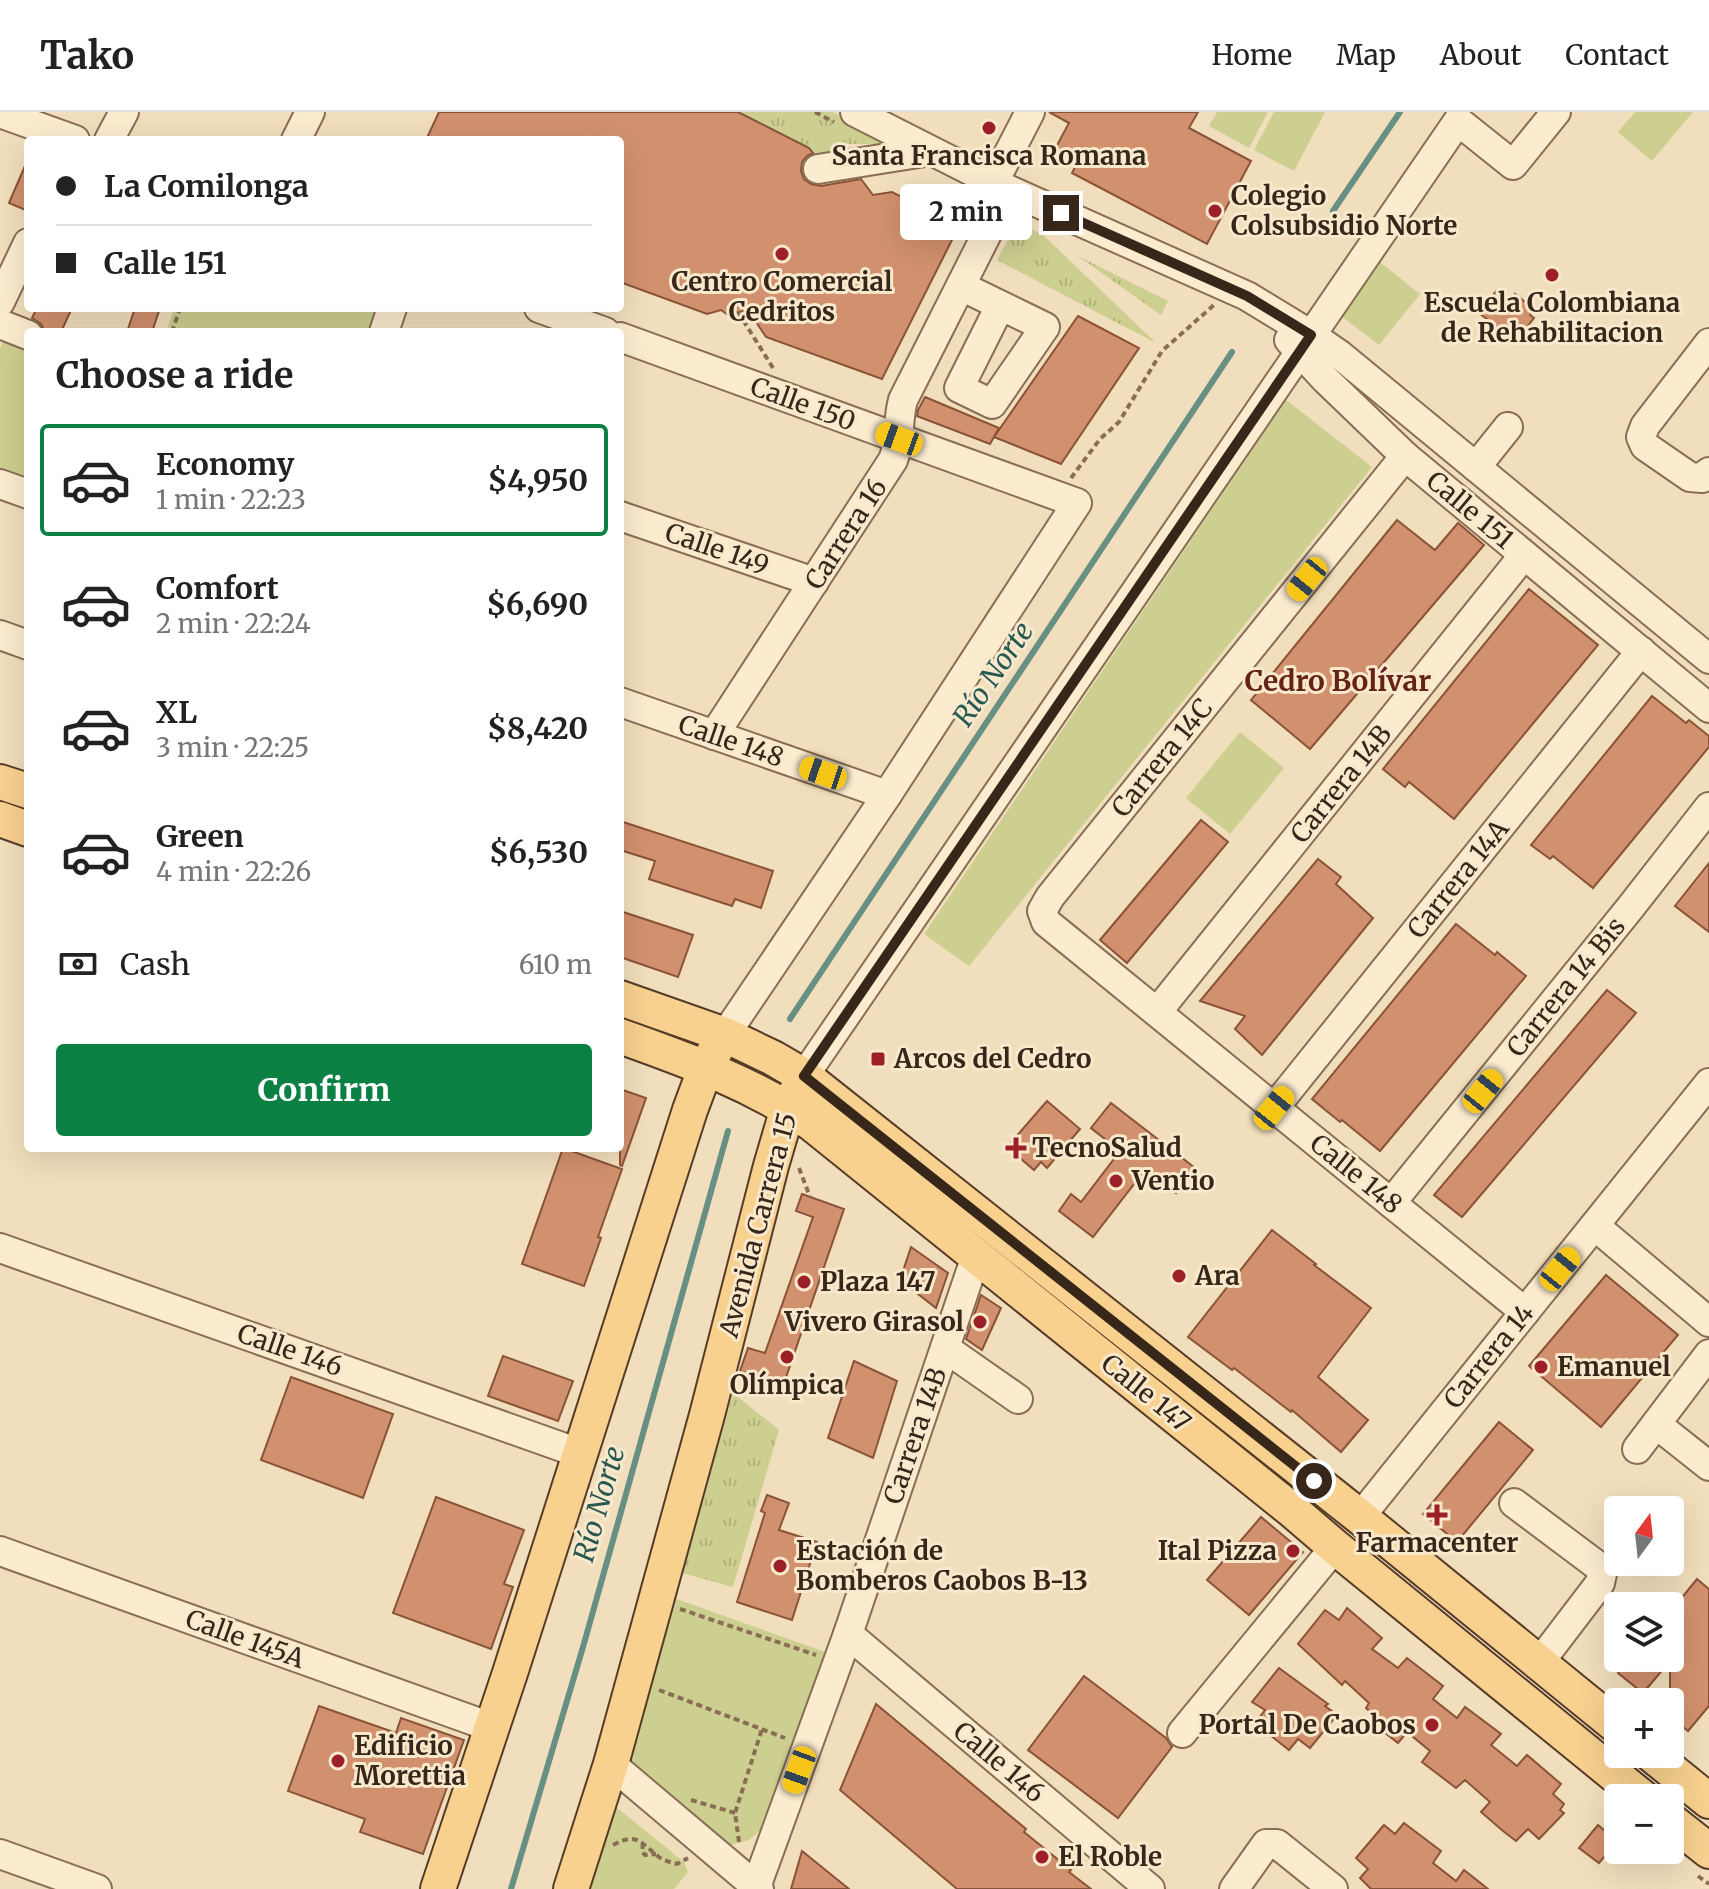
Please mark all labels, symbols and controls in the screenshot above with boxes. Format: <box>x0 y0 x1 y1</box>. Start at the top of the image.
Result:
text: Tako <box>40 32 134 79</box>
text: Home <box>1211 37 1292 73</box>
text: Map <box>1336 37 1396 73</box>
text: About <box>1440 37 1521 73</box>
text: Contact <box>1565 37 1669 73</box>
marker: Santa Francisca Romana <box>980 119 998 137</box>
place label: Santa Francisca Romana <box>831 139 1147 172</box>
text: La Comilonga <box>104 167 309 205</box>
place label: Colegio Colsubsidio Norte <box>1231 179 1457 242</box>
callout: 2 min <box>901 185 1033 241</box>
text: 2 min <box>929 195 1003 228</box>
route end <box>1043 195 1079 231</box>
marker: Colegio Colsubsidio Norte <box>1206 202 1224 220</box>
text: Calle 151 <box>104 244 227 282</box>
marker: Centro Comercial Cedritos <box>773 245 791 263</box>
place label: Centro Comercial Cedritos <box>671 265 893 328</box>
marker: Escuela Colombiana de Rehabilitacion <box>1543 266 1561 284</box>
place label: Escuela Colombiana de Rehabilitacion <box>1424 286 1680 349</box>
text: Choose a ride <box>56 353 293 398</box>
street label: Calle 150 <box>746 369 860 438</box>
car <box>872 420 926 458</box>
icon: car <box>60 444 132 516</box>
text: Economy <box>156 445 294 483</box>
text: $4,950 <box>488 461 588 499</box>
street label: Calle 151 <box>1420 464 1521 556</box>
street label: Carrera 16 <box>798 472 894 595</box>
text: 1 min · 22:23 <box>156 483 306 516</box>
street label: Calle 149 <box>661 515 773 582</box>
car <box>1283 553 1331 605</box>
icon: car <box>60 568 132 640</box>
text: Comfort <box>156 569 279 607</box>
text: $6,690 <box>486 585 588 623</box>
text: 2 min · 22:24 <box>156 607 311 640</box>
water label: Río Norte <box>945 615 1041 733</box>
district label: Cedro Bolívar <box>1245 663 1431 699</box>
icon: car <box>60 692 132 764</box>
street label: Carrera 14C <box>1104 692 1219 823</box>
text: XL <box>156 693 197 731</box>
street label: Calle 148 <box>674 707 788 774</box>
text: $8,420 <box>487 709 588 747</box>
street label: Carrera 14B <box>1283 718 1398 849</box>
text: 3 min · 22:25 <box>156 731 309 764</box>
car <box>796 754 850 792</box>
street label: Carrera 14A <box>1400 812 1516 945</box>
icon: car <box>60 816 132 888</box>
text: Green <box>156 817 244 855</box>
text: $6,530 <box>489 833 588 871</box>
text: 4 min · 22:26 <box>156 855 311 888</box>
street label: Carrera 14 Bis <box>1499 910 1632 1063</box>
icon: cash <box>56 942 100 986</box>
text: Cash <box>120 945 190 983</box>
text: 610 m <box>519 948 592 981</box>
place label: Arcos del Cedro <box>893 1042 1091 1075</box>
button: Confirm <box>56 1044 592 1136</box>
marker: Arcos del Cedro <box>869 1050 887 1068</box>
car <box>1459 1065 1507 1117</box>
car <box>1250 1082 1298 1134</box>
street label: Avenida Carrera 15 <box>711 1109 803 1342</box>
street label: Calle 148 <box>1304 1127 1409 1221</box>
place label: TecnoSalud <box>1032 1131 1182 1164</box>
marker: TecnoSalud <box>1007 1139 1025 1157</box>
place label: Ventio <box>1131 1164 1215 1197</box>
marker: Ventio <box>1107 1172 1125 1190</box>
car <box>1536 1243 1584 1295</box>
place label: Ara <box>1194 1259 1240 1292</box>
place label: Plaza 147 <box>820 1265 936 1298</box>
marker: Ara <box>1170 1267 1188 1285</box>
marker: Plaza 147 <box>795 1273 813 1291</box>
street label: Carrera 14 <box>1436 1297 1541 1415</box>
place label: Vivero Girasol <box>784 1305 964 1338</box>
marker: Vivero Girasol <box>971 1313 989 1331</box>
street label: Calle 146 <box>233 1316 347 1383</box>
street label: Calle 147 <box>1095 1347 1198 1439</box>
marker: Olímpica <box>778 1348 796 1366</box>
place label: Emanuel <box>1557 1350 1671 1383</box>
marker: Emanuel <box>1532 1358 1550 1376</box>
street label: Carrera 14B <box>876 1363 953 1508</box>
place label: Olímpica <box>730 1368 844 1401</box>
water label: Río Norte <box>565 1442 633 1566</box>
route start <box>1296 1463 1332 1499</box>
north arrow <box>1604 1496 1684 1576</box>
map controls <box>1604 1496 1684 1864</box>
marker: Farmacenter <box>1428 1506 1446 1524</box>
place label: Farmacenter <box>1356 1526 1518 1559</box>
place label: Estación de Bomberos Caobos B-13 <box>796 1534 1088 1597</box>
place label: Ital Pizza <box>1158 1534 1277 1567</box>
marker: Ital Pizza <box>1284 1542 1302 1560</box>
marker: Estación de Bomberos Caobos B-13 <box>771 1557 789 1575</box>
button: layers <box>1604 1592 1684 1672</box>
street label: Calle 145A <box>181 1602 310 1675</box>
button: + <box>1604 1688 1684 1768</box>
place label: Portal De Caobos <box>1198 1708 1416 1741</box>
street label: Calle 146 <box>947 1714 1052 1809</box>
marker: Portal De Caobos <box>1423 1716 1441 1734</box>
place label: Edificio Morettia <box>354 1729 466 1792</box>
car <box>780 1743 818 1797</box>
marker: Edificio Morettia <box>329 1752 347 1770</box>
button: − <box>1604 1784 1684 1864</box>
place label: El Roble <box>1058 1840 1162 1873</box>
marker: El Roble <box>1033 1848 1051 1866</box>

